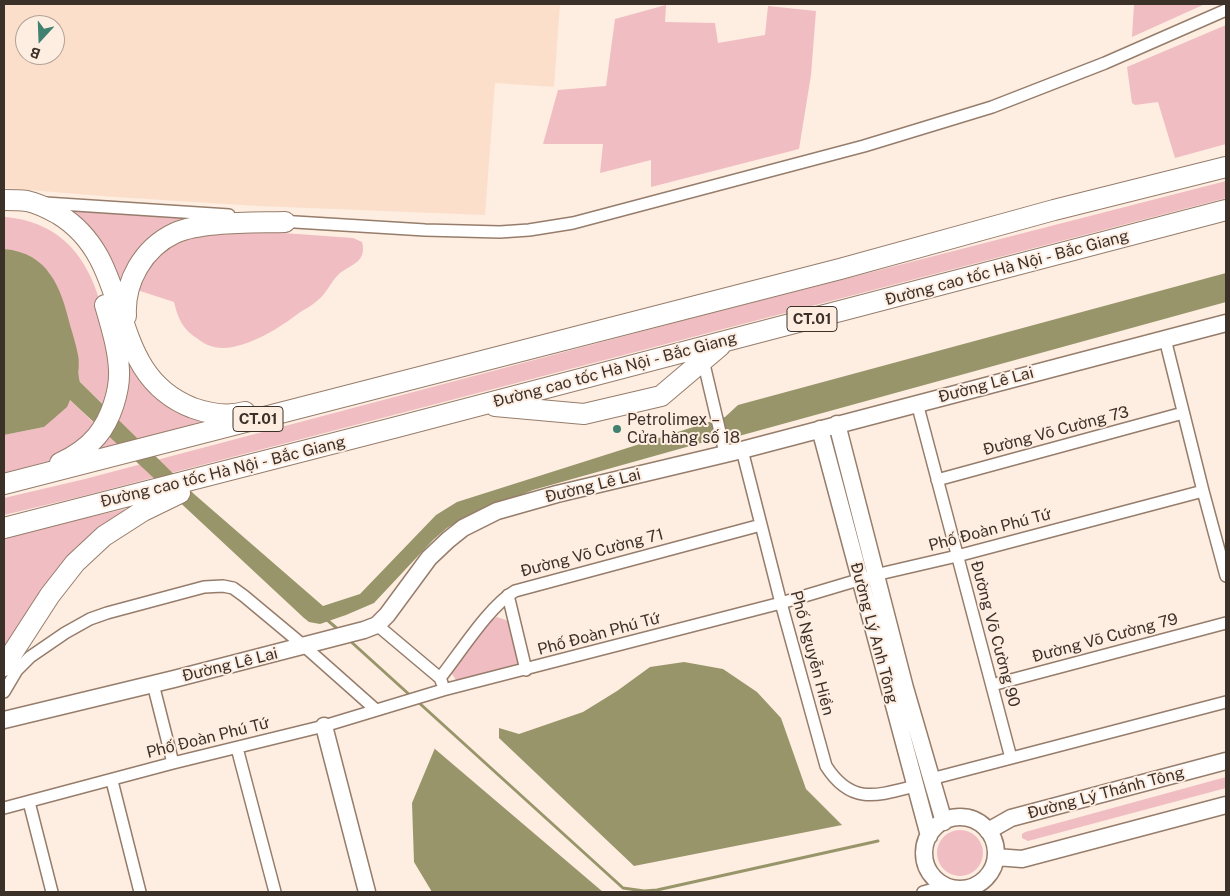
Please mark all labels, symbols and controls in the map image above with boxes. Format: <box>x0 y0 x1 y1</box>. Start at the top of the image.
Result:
north arrow <box>15 15 65 65</box>
text: B <box>28 44 42 62</box>
street label: Đường cao tốc Hà Nội - Bắc Giang <box>883 226 1131 310</box>
road number: CT.01 <box>787 306 837 332</box>
street label: Đường cao tốc Hà Nội - Bắc Giang <box>491 328 739 412</box>
street label: Đường Lê Lai <box>936 363 1036 407</box>
street label: Đường Võ Cường 73 <box>981 402 1131 460</box>
road number: CT.01 <box>233 406 283 432</box>
place label: Petrolimex – Cửa hàng số 18 <box>627 410 740 448</box>
marker: Petrolimex – Cửa hàng số 18 <box>611 423 623 435</box>
street label: Đường cao tốc Hà Nội - Bắc Giang <box>99 432 347 512</box>
street label: Đường Lê Lai <box>543 465 643 507</box>
street label: Phố Đoàn Phú Tứ <box>927 504 1053 556</box>
street label: Đường Võ Cường 71 <box>518 525 666 581</box>
street label: Đường Võ Cường 90 <box>966 559 1024 709</box>
street label: Đường Lý Anh Tông <box>846 560 902 706</box>
street label: Phố Nguyễn Hiền <box>786 588 838 718</box>
street label: Phố Đoàn Phú Tứ <box>536 608 662 660</box>
street label: Đường Võ Cường 79 <box>1030 609 1180 667</box>
street label: Đường Lê Lai <box>180 644 280 686</box>
street label: Phố Đoàn Phú Tứ <box>144 713 272 763</box>
street label: Đường Lý Thánh Tông <box>1025 763 1187 823</box>

